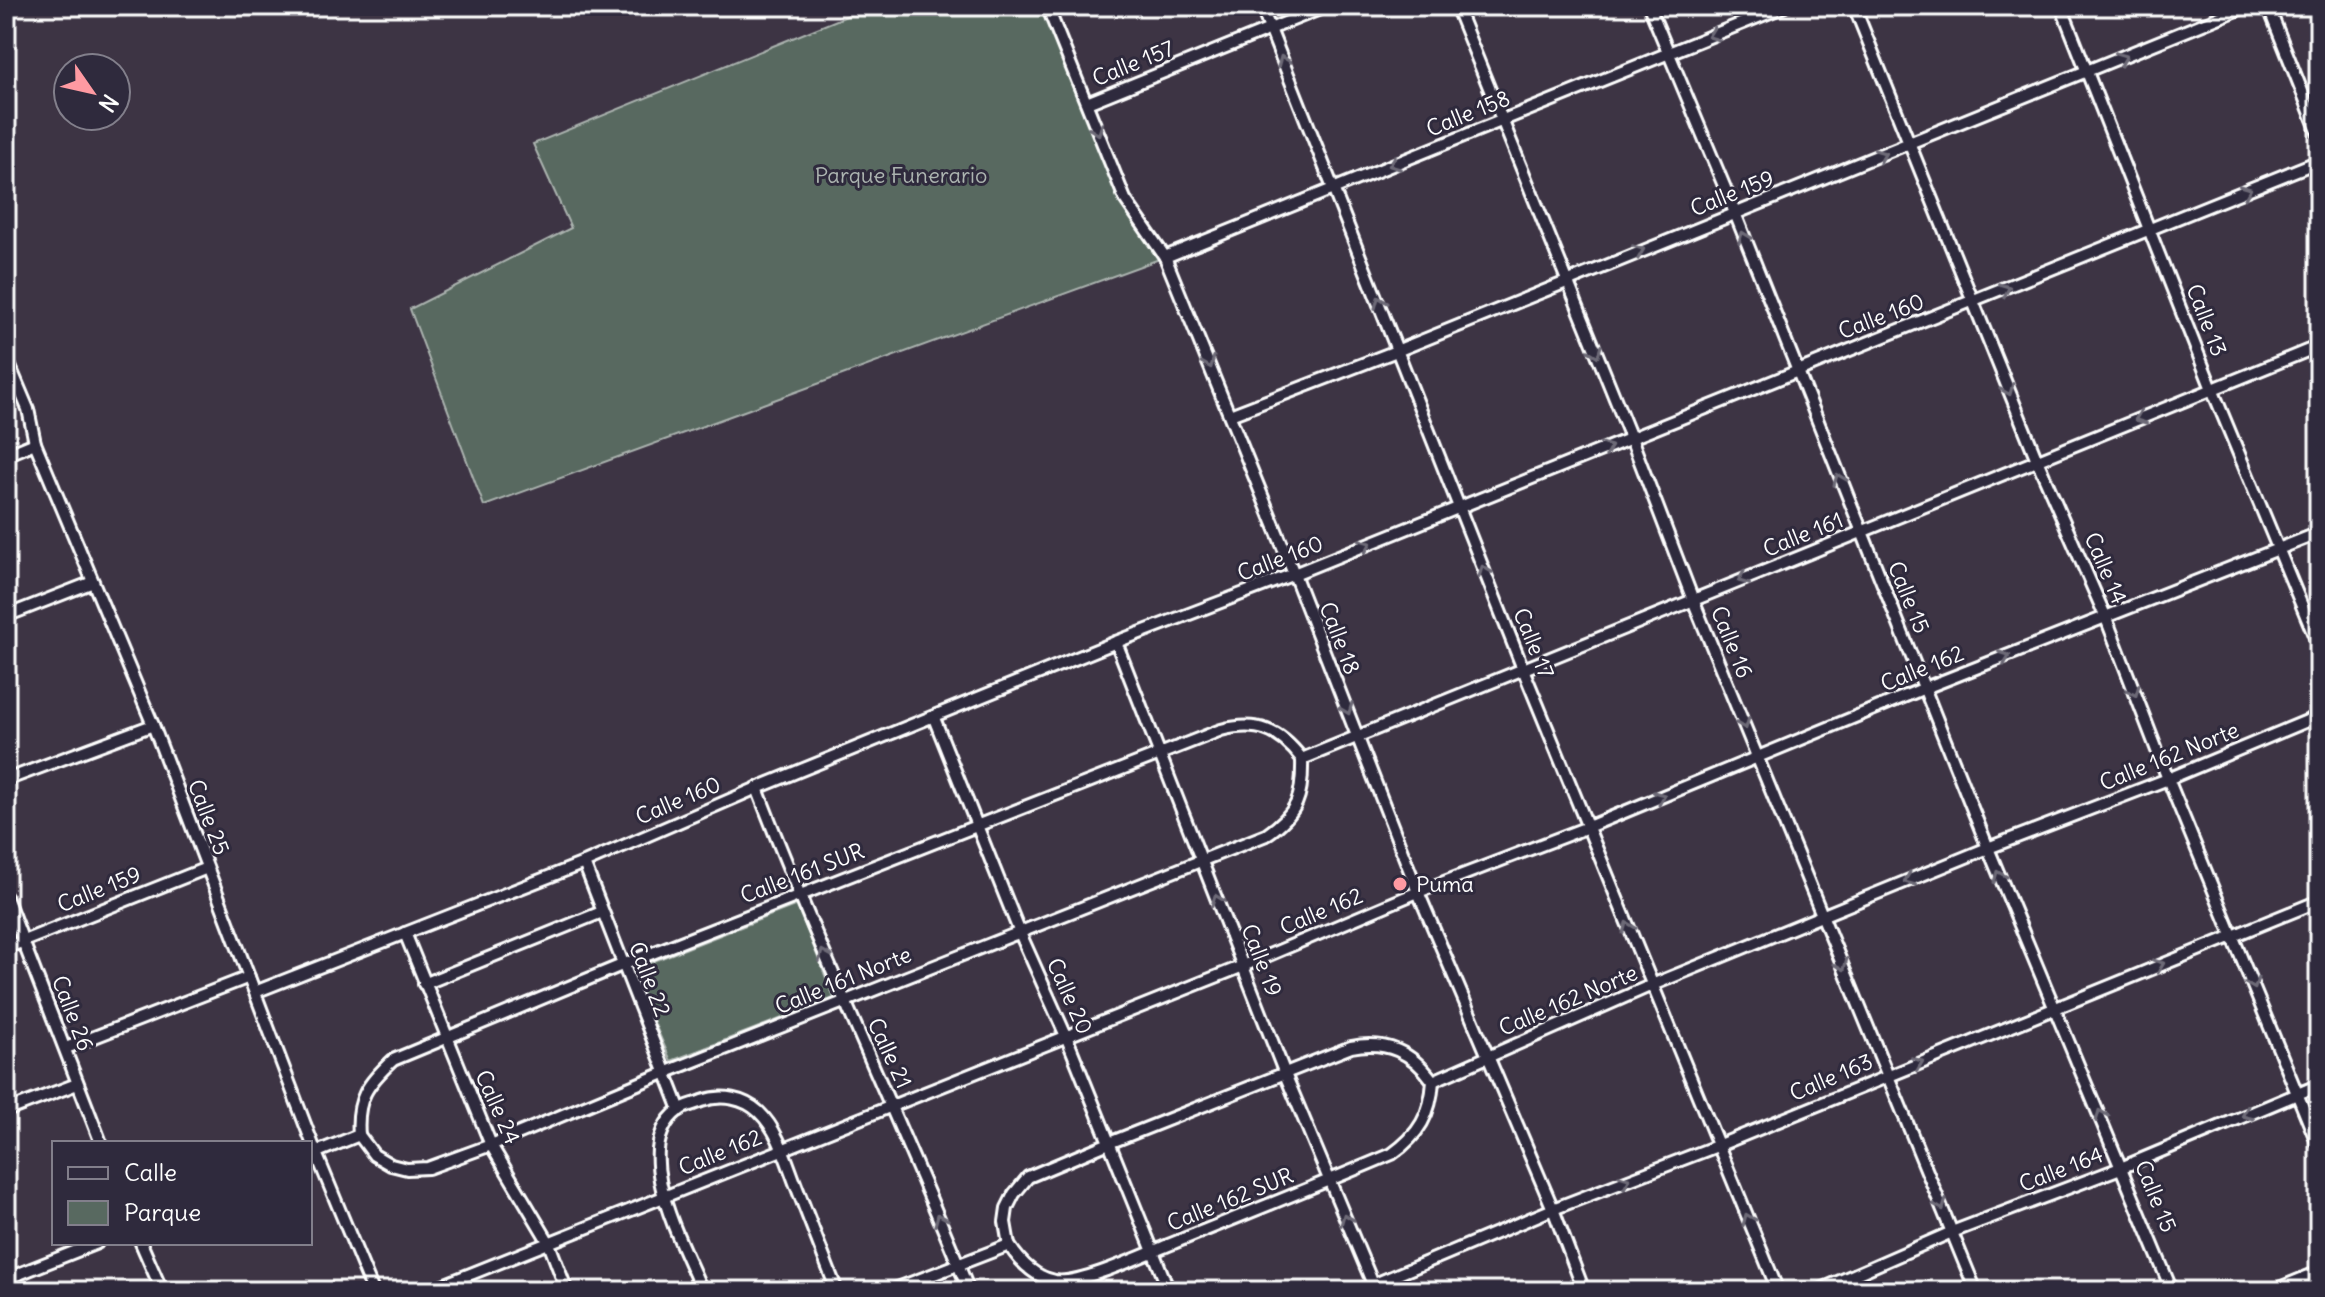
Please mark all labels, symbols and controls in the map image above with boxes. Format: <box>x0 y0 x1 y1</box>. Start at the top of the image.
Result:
one-way arrow <box>1707 25 1721 41</box>
street label: Calle 157 <box>1088 34 1178 92</box>
one-way arrow <box>2114 51 2128 67</box>
north arrow <box>52 52 132 132</box>
one-way arrow <box>1276 55 1293 69</box>
street label: Calle 158 <box>1422 84 1514 142</box>
text: N <box>93 89 124 117</box>
one-way arrow <box>1087 122 1104 136</box>
one-way arrow <box>1873 148 1887 165</box>
one-way arrow <box>1388 154 1402 170</box>
park label: Parque Funerario <box>815 161 987 189</box>
street label: Calle 159 <box>1686 164 1778 222</box>
one-way arrow <box>2238 185 2252 201</box>
one-way arrow <box>1737 231 1754 245</box>
one-way arrow <box>1631 244 1645 261</box>
street label: Calle 13 <box>2180 280 2234 360</box>
one-way arrow <box>1997 282 2011 299</box>
street label: Calle 160 <box>1834 287 1928 345</box>
one-way arrow <box>1373 296 1389 310</box>
one-way arrow <box>1586 344 1603 358</box>
one-way arrow <box>1200 355 1216 369</box>
one-way arrow <box>1999 382 2015 396</box>
one-way arrow <box>2134 408 2148 425</box>
one-way arrow <box>1599 441 1613 457</box>
one-way arrow <box>1833 473 1849 487</box>
street label: Calle 161 <box>1759 505 1847 563</box>
street label: Calle 14 <box>2078 528 2134 608</box>
street label: Calle 160 <box>1233 529 1327 587</box>
one-way arrow <box>1358 538 1372 555</box>
street label: Calle 15 <box>1882 557 1936 637</box>
one-way arrow <box>1477 565 1494 579</box>
one-way arrow <box>1737 570 1751 586</box>
street label: Calle 18 <box>1313 598 1367 678</box>
street label: Calle 16 <box>1705 602 1759 682</box>
street label: Calle 17 <box>1507 604 1561 682</box>
street label: Calle 162 <box>1876 639 1968 697</box>
one-way arrow <box>1997 650 2011 667</box>
one-way arrow <box>2124 683 2141 697</box>
one-way arrow <box>1337 701 1354 715</box>
street label: Calle 162 Norte <box>2095 715 2243 797</box>
one-way arrow <box>1734 716 1750 730</box>
street label: Calle 160 <box>631 770 725 830</box>
street label: Calle 25 <box>182 775 236 859</box>
one-way arrow <box>1652 791 1667 807</box>
street label: Calle 161 SUR <box>736 837 868 909</box>
street label: Calle 159 <box>53 860 145 918</box>
place label: Puma <box>1416 870 1474 898</box>
one-way arrow <box>1993 870 2009 884</box>
one-way arrow <box>1903 871 1917 887</box>
marker: Puma <box>1391 875 1409 893</box>
street label: Calle 162 <box>1275 881 1367 941</box>
one-way arrow <box>1210 894 1227 908</box>
street label: Calle 19 <box>1235 920 1289 1000</box>
one-way arrow <box>1622 921 1638 935</box>
street label: Calle 22 <box>623 938 677 1020</box>
street label: Calle 161 Norte <box>771 940 915 1020</box>
one-way arrow <box>817 949 833 963</box>
street label: Calle 20 <box>1041 954 1099 1038</box>
one-way arrow <box>1832 957 1849 971</box>
street label: Calle 162 Norte <box>1494 958 1642 1042</box>
one-way arrow <box>2151 959 2165 975</box>
street label: Calle 26 <box>46 971 100 1055</box>
one-way arrow <box>2243 976 2259 990</box>
street label: Calle 21 <box>862 1013 918 1093</box>
street label: Calle 163 <box>1785 1047 1877 1107</box>
one-way arrow <box>1910 1056 1924 1072</box>
street label: Calle 24 <box>469 1066 527 1148</box>
one-way arrow <box>2241 1105 2255 1121</box>
one-way arrow <box>2094 1109 2110 1123</box>
street label: Calle 162 <box>674 1123 766 1181</box>
street label: Calle 164 <box>2015 1140 2107 1198</box>
legend <box>52 1141 312 1245</box>
street label: Calle 15 <box>2129 1156 2183 1236</box>
text: Calle <box>124 1157 177 1187</box>
street label: Calle 162 SUR <box>1163 1161 1297 1237</box>
one-way arrow <box>1617 1174 1631 1191</box>
text: Parque <box>124 1197 201 1227</box>
one-way arrow <box>1931 1197 1948 1211</box>
one-way arrow <box>933 1213 949 1227</box>
one-way arrow <box>1340 1213 1356 1227</box>
one-way arrow <box>1741 1213 1758 1227</box>

